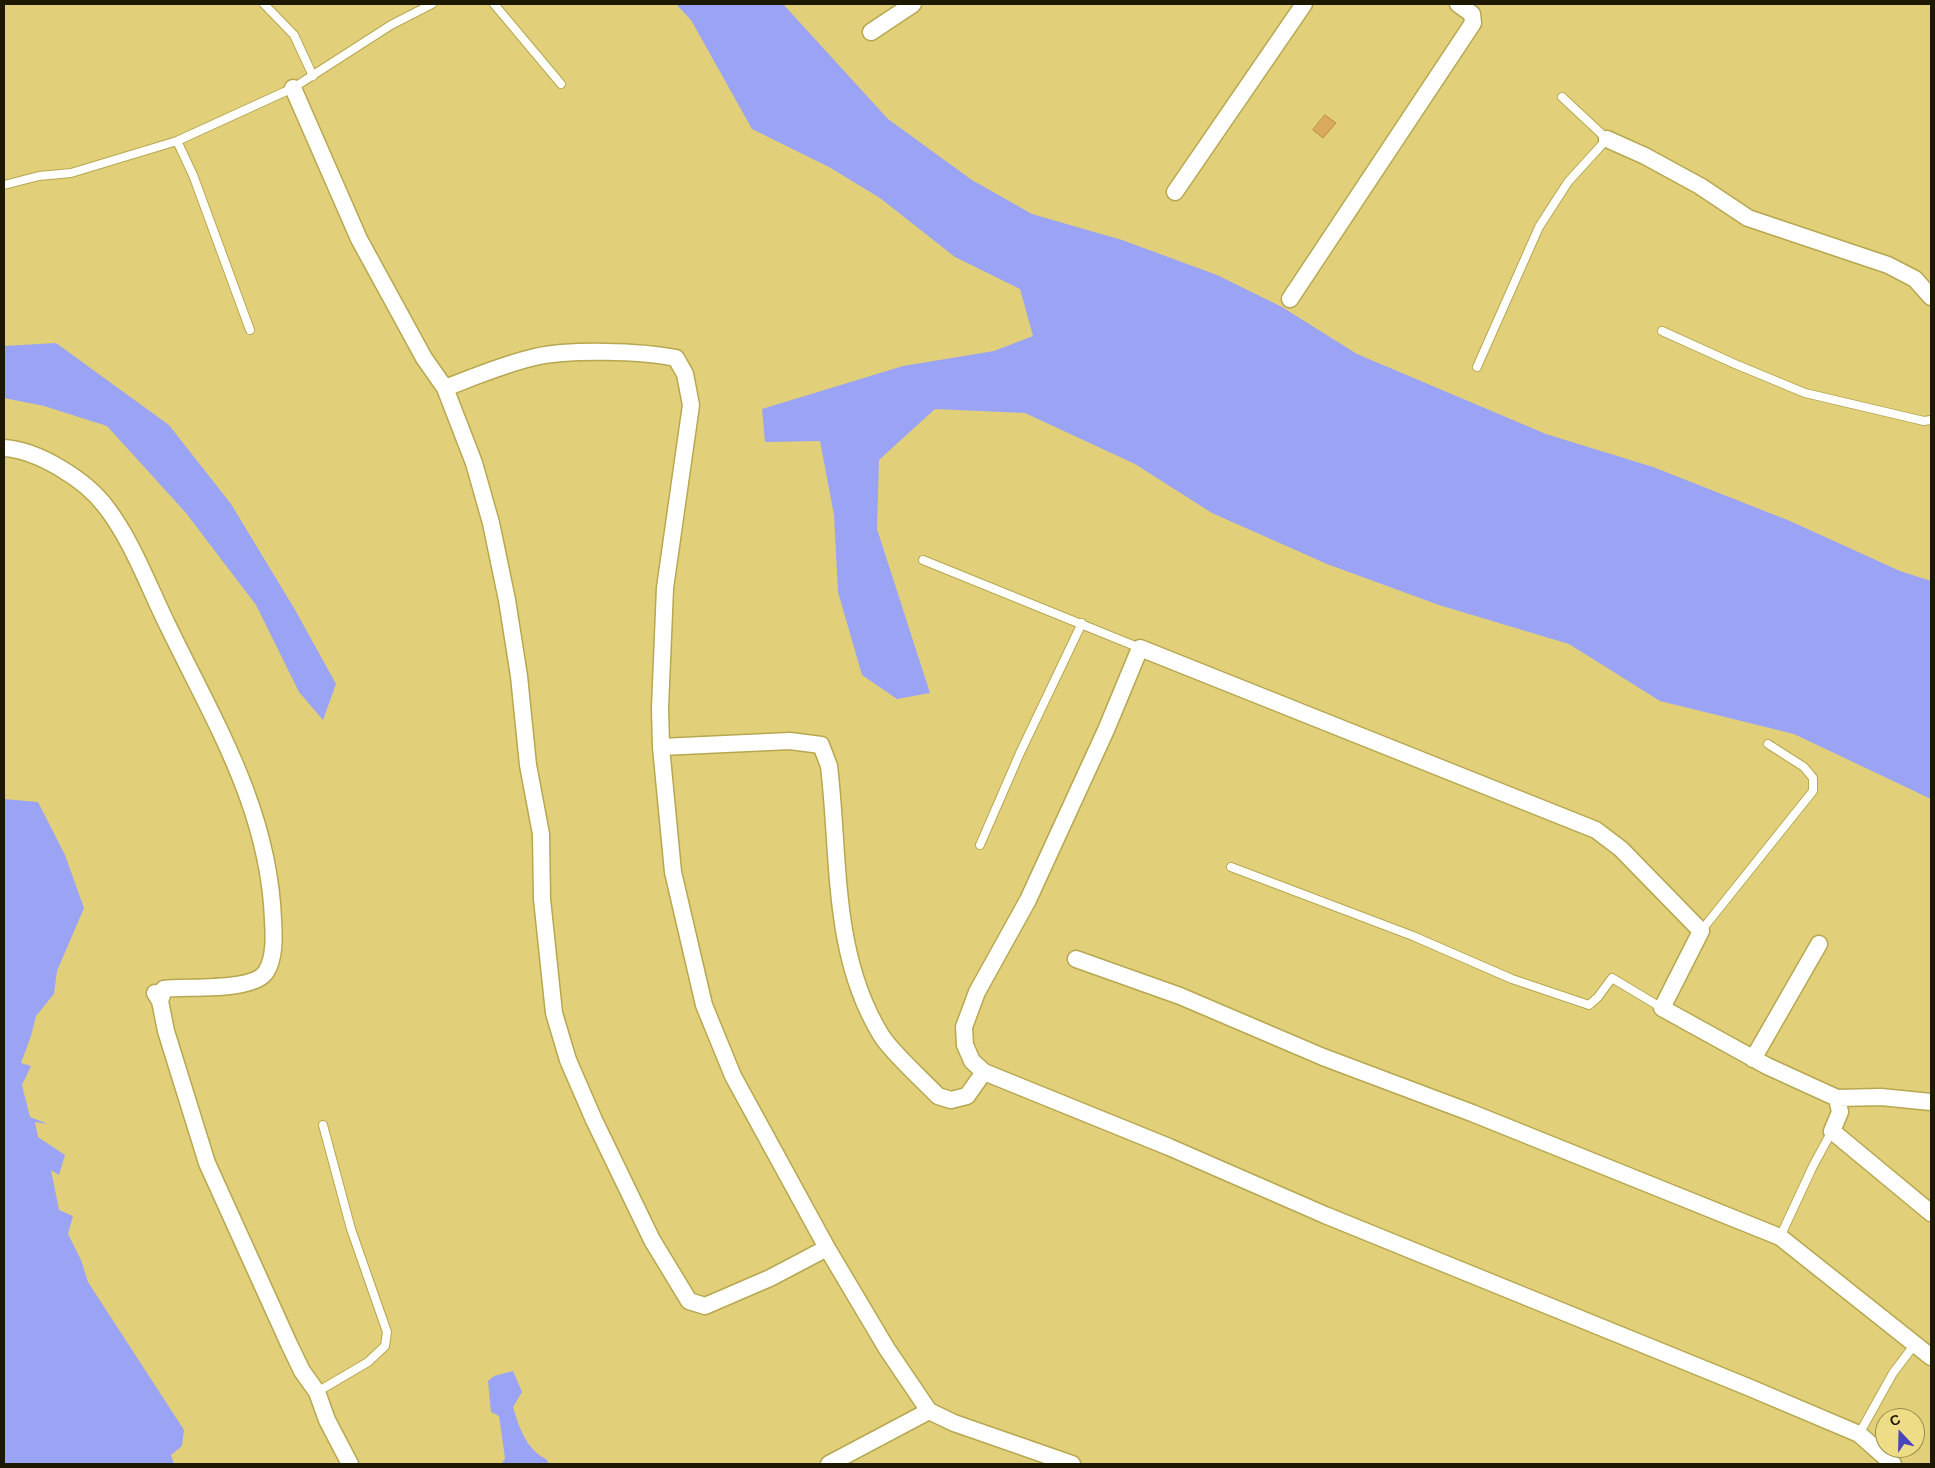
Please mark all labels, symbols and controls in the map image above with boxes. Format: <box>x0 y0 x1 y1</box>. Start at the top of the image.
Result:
north arrow <box>1875 1408 1925 1458</box>
text: С <box>1887 1410 1903 1429</box>

